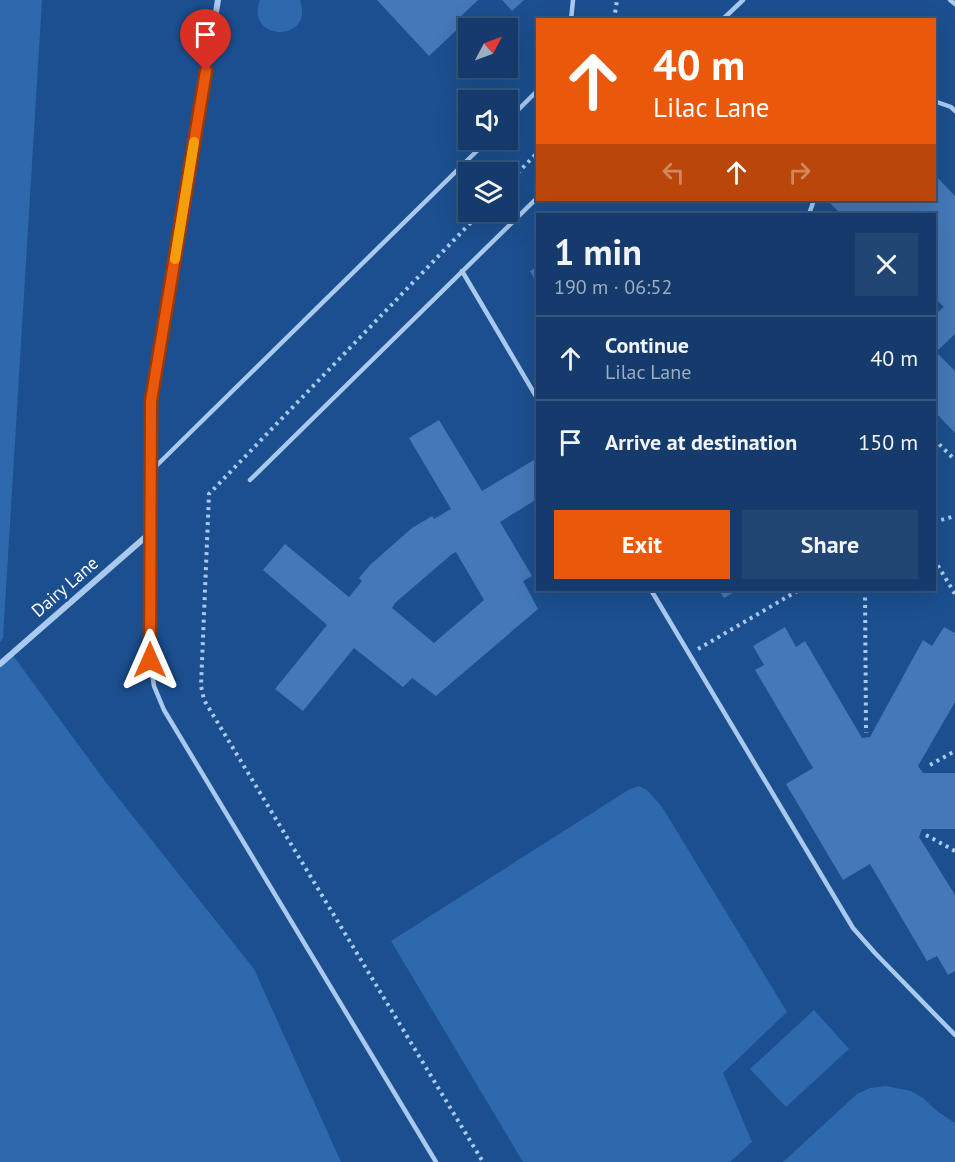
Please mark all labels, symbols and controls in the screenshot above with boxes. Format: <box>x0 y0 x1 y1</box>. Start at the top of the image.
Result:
pin <box>180 9 231 71</box>
icon: arrive <box>189 18 222 51</box>
north arrow <box>458 18 518 78</box>
map controls <box>458 18 518 222</box>
text: 40 m <box>653 37 745 92</box>
icon: ahead <box>554 42 632 120</box>
button: sound <box>458 90 518 150</box>
text: Lilac Lane <box>653 90 770 124</box>
icon: left <box>657 156 690 189</box>
icon: ahead <box>720 156 753 189</box>
icon: right <box>783 156 816 189</box>
button: layers <box>458 162 518 222</box>
text: 1 min <box>554 228 642 275</box>
button: close <box>855 233 918 296</box>
text: 190 m · 06:52 <box>554 274 672 300</box>
text: Continue <box>605 331 689 359</box>
icon: ahead <box>554 342 587 375</box>
text: 40 m <box>870 344 918 372</box>
text: Lilac Lane <box>605 359 691 385</box>
icon: arrive <box>554 426 587 459</box>
text: Arrive at destination <box>605 428 797 456</box>
text: 150 m <box>858 428 918 456</box>
button: Exit <box>554 510 730 579</box>
button: Share <box>742 510 918 579</box>
street label: Dairy Lane <box>27 551 103 622</box>
position arrow <box>118 628 182 692</box>

